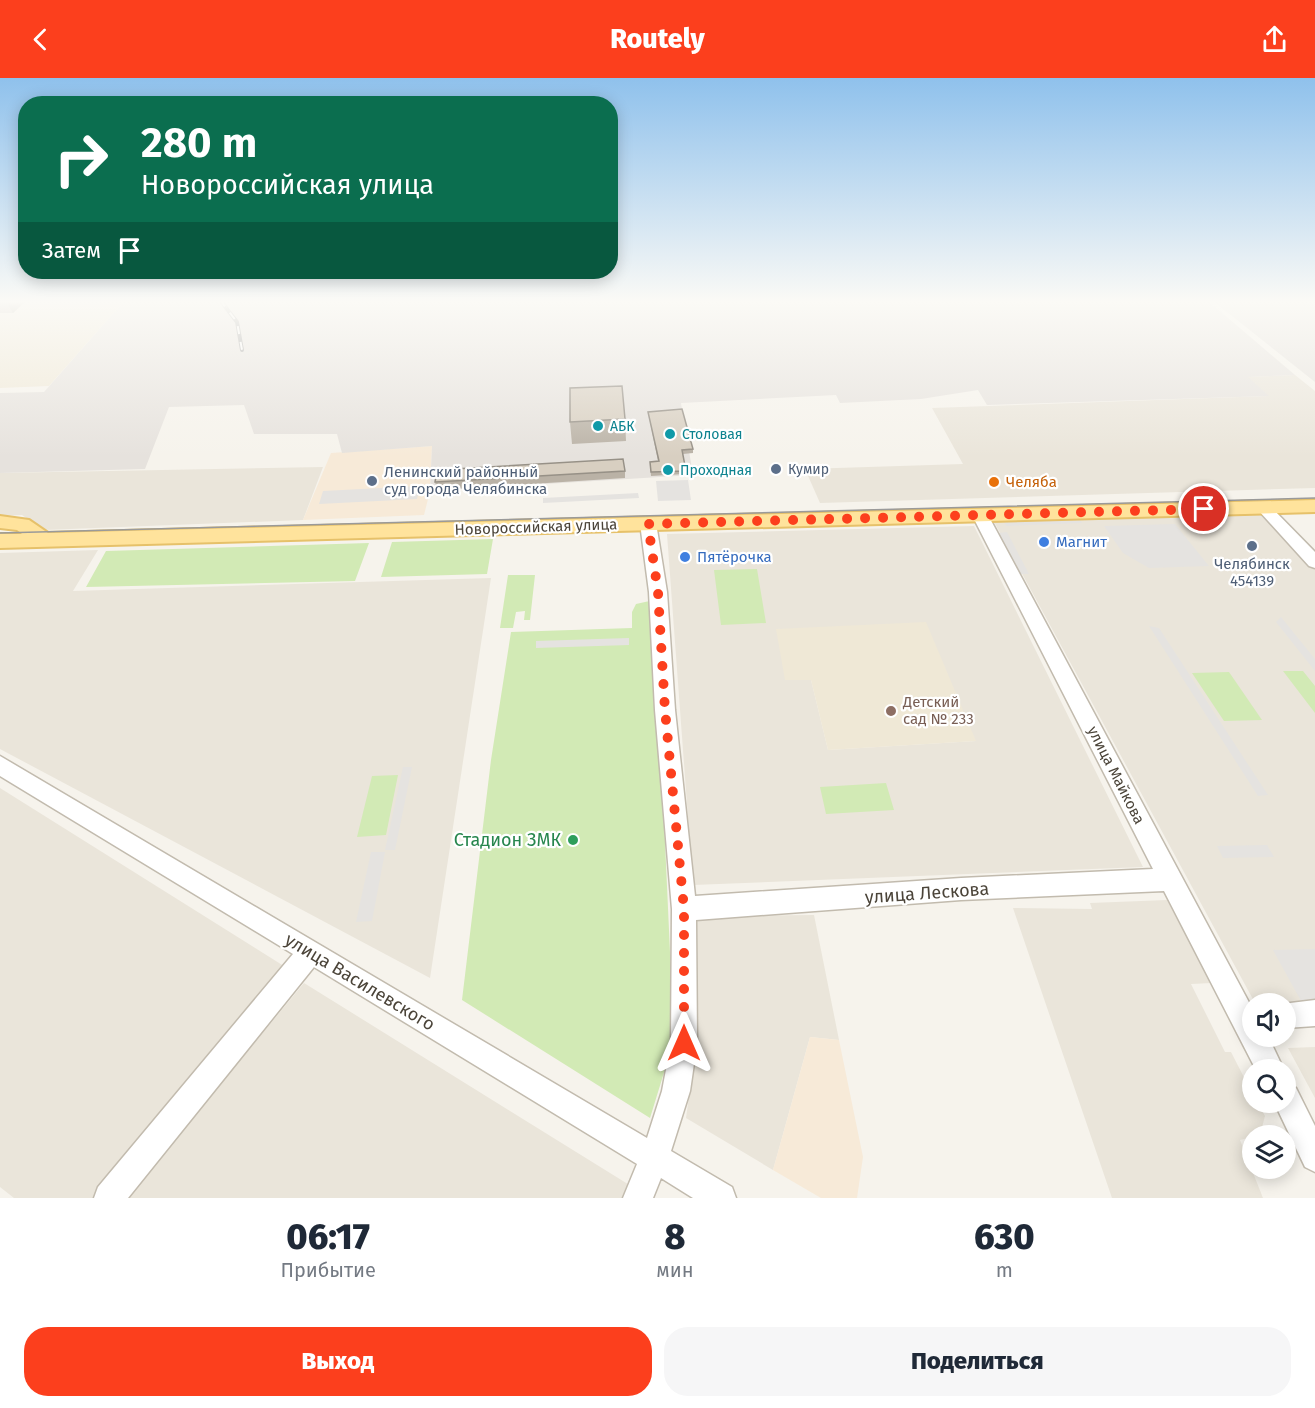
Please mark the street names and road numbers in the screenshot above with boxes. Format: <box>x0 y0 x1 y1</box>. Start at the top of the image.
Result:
street label: Новороссийская улица <box>454 515 618 539</box>
street label: улица Майкова <box>1084 723 1148 827</box>
street label: улица Лескова <box>864 878 990 908</box>
street label: улица Василевского <box>281 928 439 1036</box>

